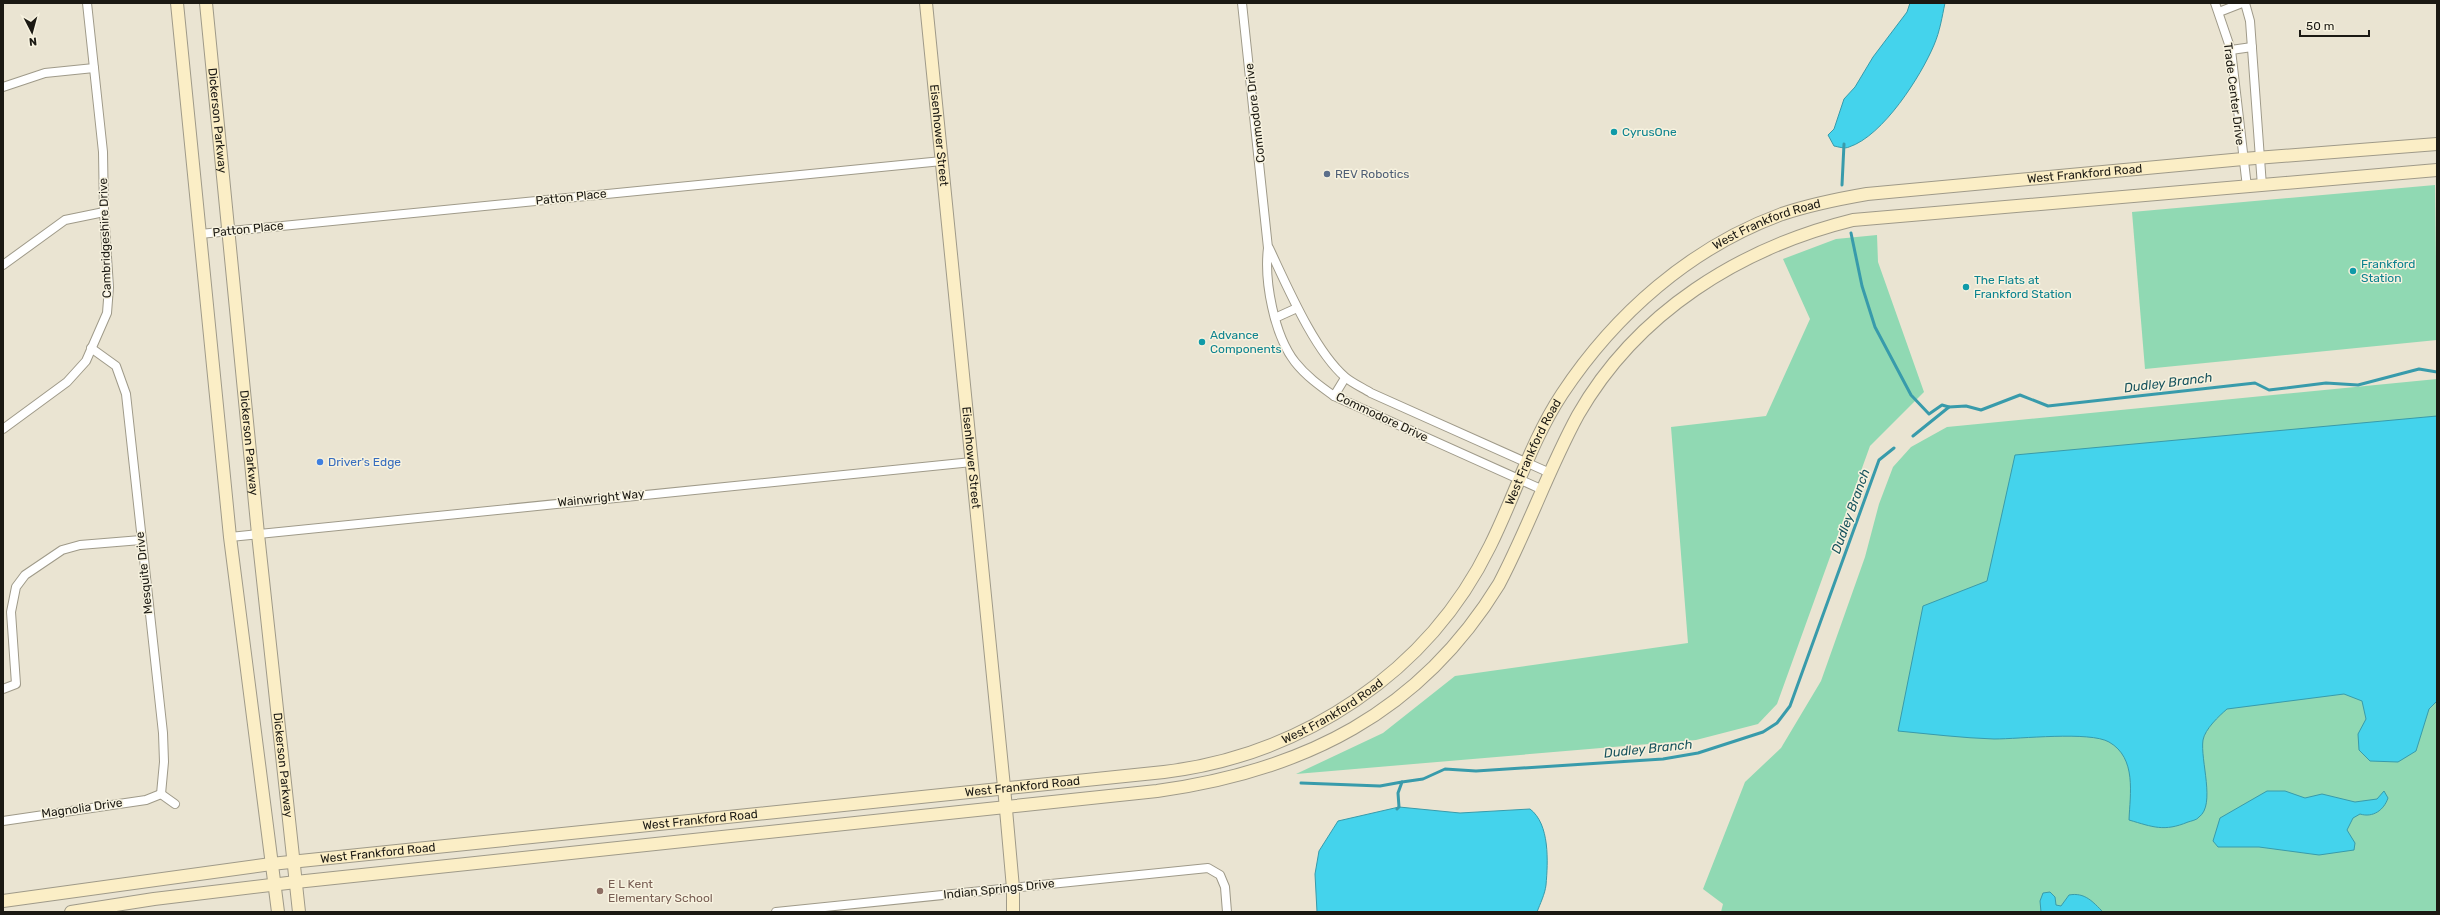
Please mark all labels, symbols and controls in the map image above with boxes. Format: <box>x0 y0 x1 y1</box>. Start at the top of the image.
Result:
north arrow <box>12 12 52 52</box>
scale bar <box>2300 12 2369 38</box>
text: 50 m <box>2306 19 2334 33</box>
text: N <box>28 35 38 48</box>
street label: Trade Center Drive <box>2221 42 2247 146</box>
street label: Commodore Drive <box>1242 62 1268 164</box>
street label: Dickerson Parkway <box>205 67 230 174</box>
street label: Eisenhower Street <box>927 84 951 187</box>
place label: CyrusOne <box>1622 125 1677 139</box>
marker: CyrusOne <box>1609 127 1619 137</box>
street label: West Frankford Road <box>2026 161 2143 186</box>
place label: REV Robotics <box>1335 167 1410 181</box>
marker: REV Robotics <box>1322 169 1332 179</box>
street label: Cambridgeshire Drive <box>96 177 114 298</box>
street label: Patton Place <box>535 186 607 208</box>
street label: West Frankford Road <box>1710 196 1822 253</box>
street label: Patton Place <box>212 218 284 240</box>
place label: Frankford Station <box>2361 257 2415 285</box>
marker: Frankford Station <box>2348 266 2358 276</box>
place label: The Flats at Frankford Station <box>1974 273 2072 301</box>
marker: The Flats at Frankford Station <box>1961 282 1971 292</box>
place label: Advance Components <box>1210 328 1282 356</box>
marker: Advance Components <box>1197 337 1207 347</box>
water label: Dudley Branch <box>2123 370 2213 395</box>
street label: Commodore Drive <box>1334 389 1431 445</box>
street label: Dickerson Parkway <box>237 390 261 497</box>
street label: West Frankford Road <box>1502 396 1564 507</box>
street label: Eisenhower Street <box>959 406 983 510</box>
place label: Driver's Edge <box>328 455 401 469</box>
marker: Driver's Edge <box>315 457 325 467</box>
water label: Dudley Branch <box>1828 467 1873 556</box>
street label: Wainwright Way <box>557 486 646 510</box>
street label: Mesquite Drive <box>133 531 155 615</box>
street label: West Frankford Road <box>1280 676 1386 747</box>
street label: Dickerson Parkway <box>270 712 296 819</box>
water label: Dudley Branch <box>1603 736 1693 761</box>
street label: West Frankford Road <box>964 774 1081 799</box>
street label: Magnolia Drive <box>41 795 124 821</box>
street label: West Frankford Road <box>642 807 758 833</box>
street label: West Frankford Road <box>320 840 436 866</box>
street label: Indian Springs Drive <box>943 876 1056 902</box>
place label: E L Kent Elementary School <box>608 877 713 905</box>
marker: E L Kent Elementary School <box>595 886 605 896</box>

